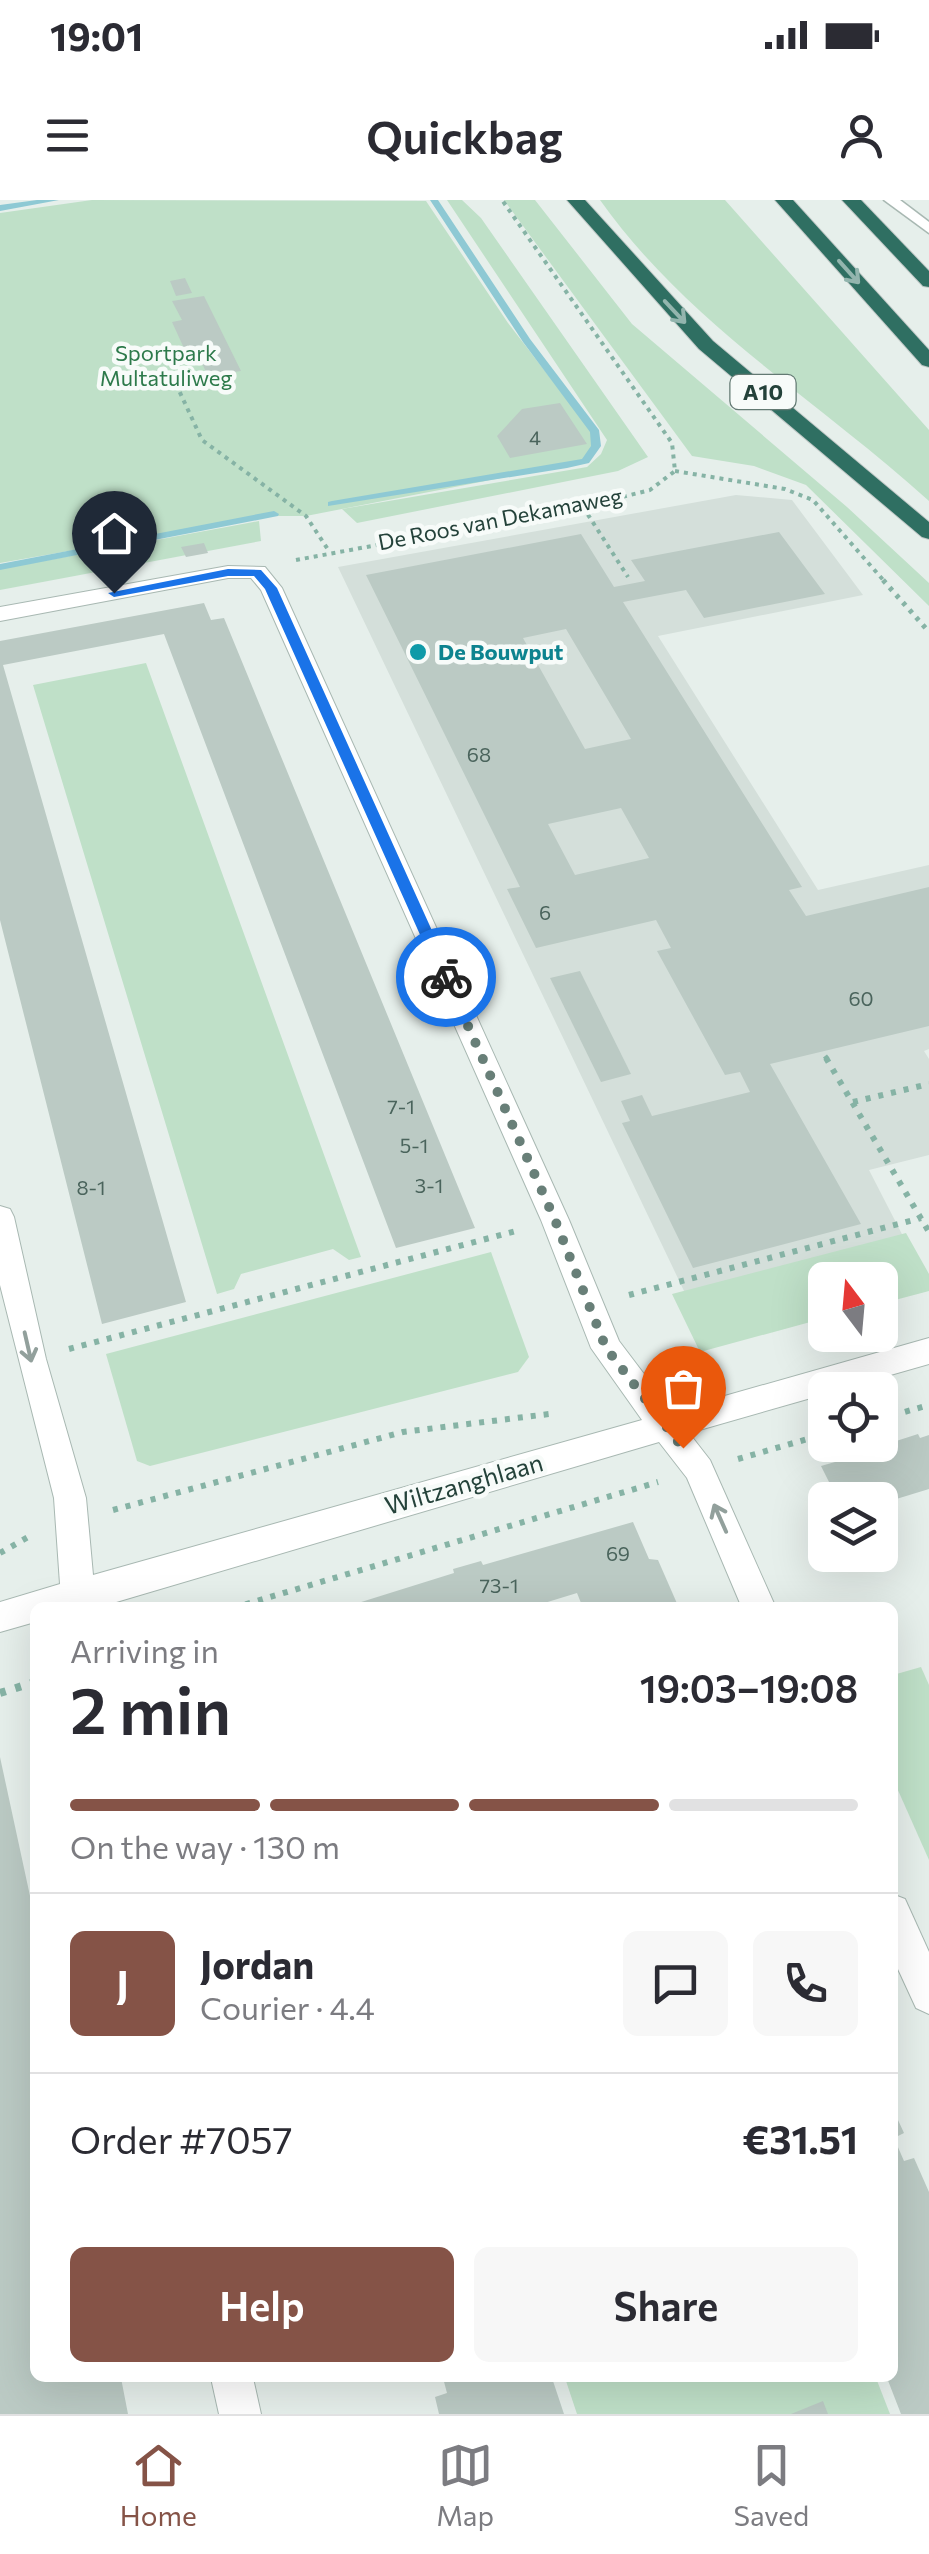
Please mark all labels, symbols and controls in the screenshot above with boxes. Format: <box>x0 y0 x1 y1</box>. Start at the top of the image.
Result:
text: 19:01 <box>50 12 143 59</box>
icon: menu <box>40 108 95 163</box>
text: Quickbag <box>366 108 563 163</box>
icon: person <box>834 108 889 163</box>
one-way arrow <box>837 259 860 284</box>
one-way arrow <box>663 299 686 324</box>
park label: Sportpark Multatuliweg <box>100 339 232 391</box>
road number: A10 <box>730 375 796 409</box>
house number: 4 <box>529 425 541 449</box>
street label: De Roos van Dekamaweg <box>376 482 624 555</box>
pin <box>72 491 157 594</box>
icon: home <box>87 506 142 561</box>
place label: De Bouwput <box>438 638 563 665</box>
marker: De Bouwput <box>407 641 429 663</box>
house number: 68 <box>467 742 491 766</box>
house number: 6 <box>539 900 551 924</box>
courier <box>396 927 496 1027</box>
icon: bike <box>419 950 474 1005</box>
house number: 60 <box>848 986 874 1010</box>
house number: 7-1 <box>387 1094 415 1118</box>
house number: 5-1 <box>400 1133 428 1157</box>
house number: 3-1 <box>415 1173 443 1197</box>
house number: 8-1 <box>76 1175 106 1199</box>
north arrow <box>808 1262 898 1352</box>
map controls <box>808 1262 898 1572</box>
one-way arrow <box>20 1330 38 1362</box>
pin <box>641 1346 726 1449</box>
icon: bag <box>656 1361 711 1416</box>
button: locate <box>808 1372 898 1462</box>
street label: Wiltzanghlaan <box>381 1446 546 1520</box>
button: layers <box>808 1482 898 1572</box>
one-way arrow <box>710 1503 728 1534</box>
house number: 69 <box>606 1541 630 1565</box>
house number: 73-1 <box>480 1573 518 1597</box>
text: Arriving in <box>70 1630 219 1670</box>
text: 19:03–19:08 <box>640 1664 858 1711</box>
text: 2 min <box>70 1668 231 1747</box>
text: On the way · 130 m <box>70 1826 340 1866</box>
button: chat <box>623 1931 728 2036</box>
button: phone <box>753 1931 858 2036</box>
text: Jordan <box>200 1940 314 1987</box>
text: J <box>116 1960 129 2007</box>
text: Courier · 4.4 <box>200 1987 375 2027</box>
text: Order #7057 <box>70 2115 293 2162</box>
text: €31.51 <box>743 2115 858 2162</box>
button: Help <box>70 2247 454 2362</box>
button: Share <box>474 2247 858 2362</box>
tab: Home <box>120 2438 197 2532</box>
tab: Map <box>436 2438 494 2532</box>
tab: Saved <box>734 2438 809 2532</box>

